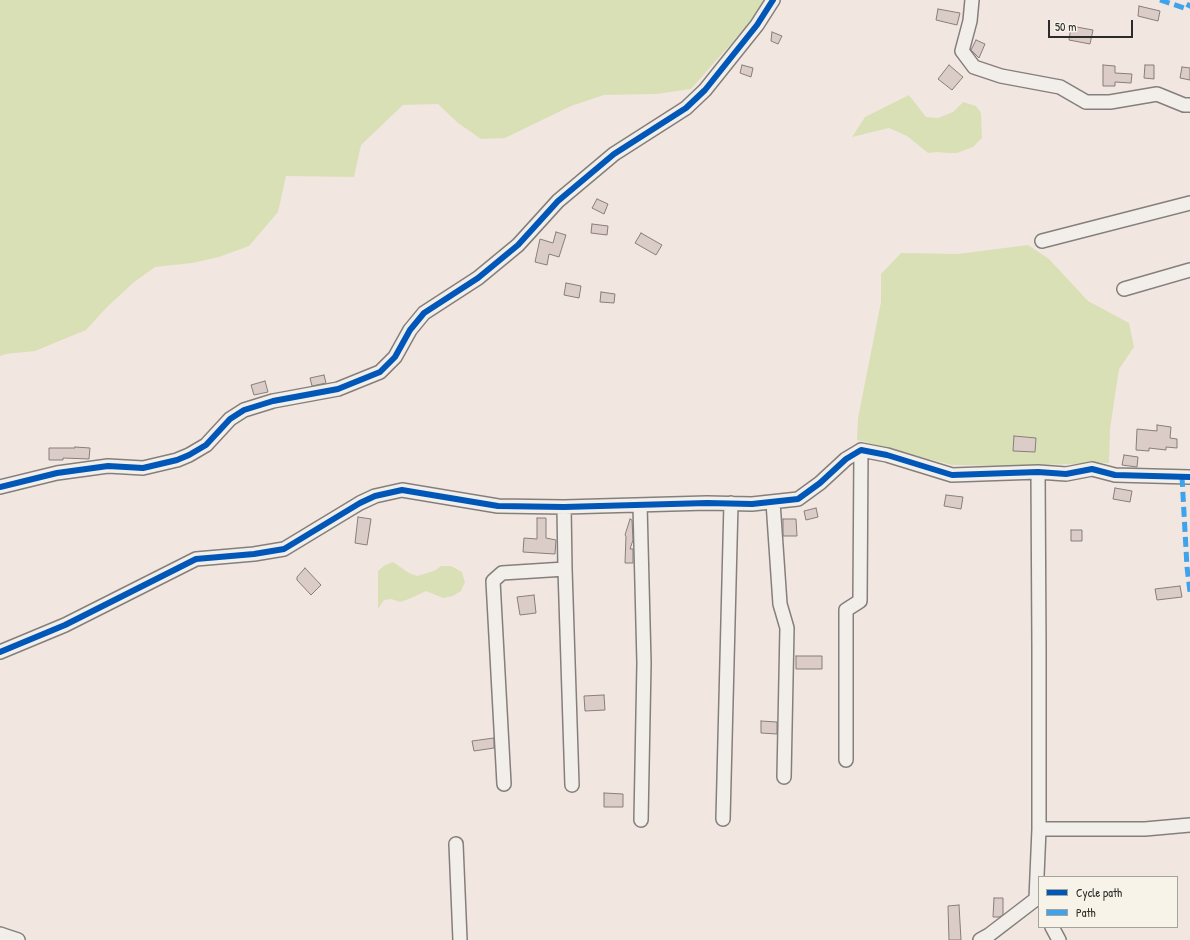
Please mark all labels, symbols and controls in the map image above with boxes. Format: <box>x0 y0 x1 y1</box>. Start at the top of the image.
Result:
scale bar <box>1050 12 1135 38</box>
text: 50 m <box>1055 18 1076 35</box>
legend <box>1038 876 1178 928</box>
text: Cycle path <box>1076 884 1122 901</box>
text: Path <box>1076 904 1096 921</box>

